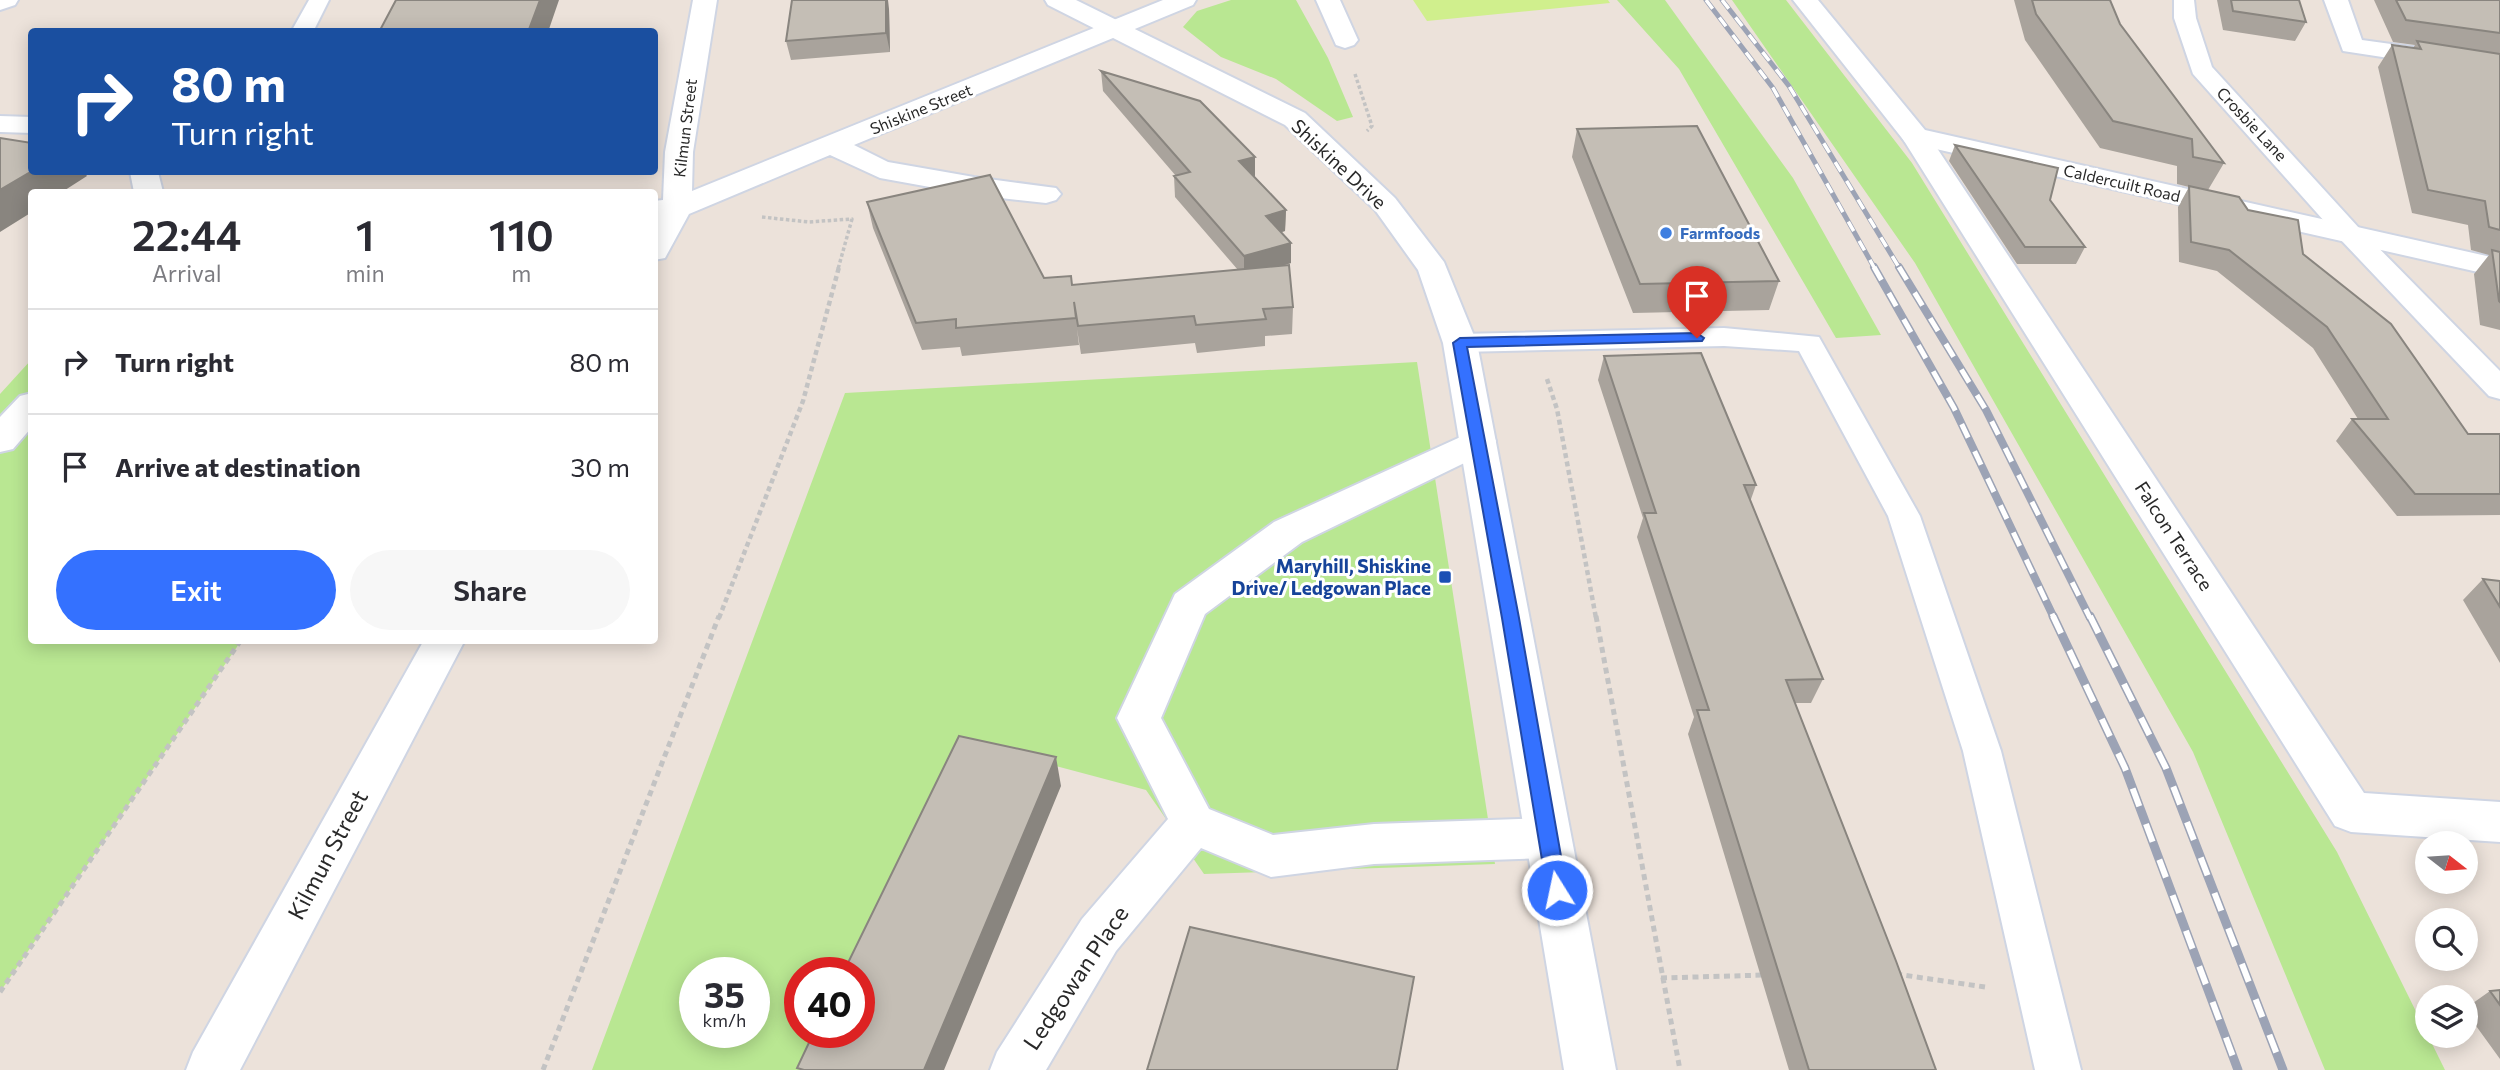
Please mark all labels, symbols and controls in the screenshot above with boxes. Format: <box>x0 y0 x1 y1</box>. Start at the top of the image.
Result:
text: 80 m <box>171 52 286 112</box>
icon: right <box>56 56 147 147</box>
street label: Kilmun Street <box>669 77 700 178</box>
street label: Shiskine Street <box>867 79 975 138</box>
street label: Crosbie Lane <box>2213 83 2291 165</box>
text: Turn right <box>171 112 314 152</box>
street label: Shiskine Drive <box>1287 114 1391 213</box>
street label: Caldercuilt Road <box>2062 160 2182 205</box>
text: 22:44 <box>132 208 241 260</box>
text: 1 <box>356 208 374 260</box>
text: 110 <box>489 208 554 260</box>
place label: Farmfoods <box>1680 223 1760 242</box>
marker: Farmfoods <box>1658 225 1674 241</box>
text: Arrival <box>152 259 222 287</box>
text: min <box>345 259 385 287</box>
text: m <box>511 259 531 287</box>
pin <box>1667 266 1727 338</box>
icon: arrive <box>1678 277 1716 315</box>
icon: right <box>56 343 94 381</box>
text: Turn right <box>115 346 234 377</box>
text: 80 m <box>570 346 630 377</box>
icon: arrive <box>56 448 94 486</box>
text: Arrive at destination <box>115 451 361 482</box>
text: 30 m <box>571 451 630 482</box>
street label: Falcon Terrace <box>2131 477 2218 595</box>
button: Exit <box>56 550 336 630</box>
button: Share <box>350 550 630 630</box>
place label: Maryhill, Shiskine Drive/ Ledgowan Place <box>1231 554 1431 599</box>
marker: Maryhill, Shiskine Drive/ Ledgowan Place <box>1437 569 1453 585</box>
street label: Kilmun Street <box>281 785 373 924</box>
north arrow <box>2415 831 2478 894</box>
map controls <box>2415 831 2478 1048</box>
position arrow <box>1520 853 1594 927</box>
street label: Ledgowan Place <box>1017 900 1134 1055</box>
button: search <box>2415 908 2478 971</box>
speed limit sign: 40 <box>784 957 875 1048</box>
text: 35 <box>704 972 745 1015</box>
button: layers <box>2415 985 2478 1048</box>
text: km/h <box>703 1009 746 1031</box>

